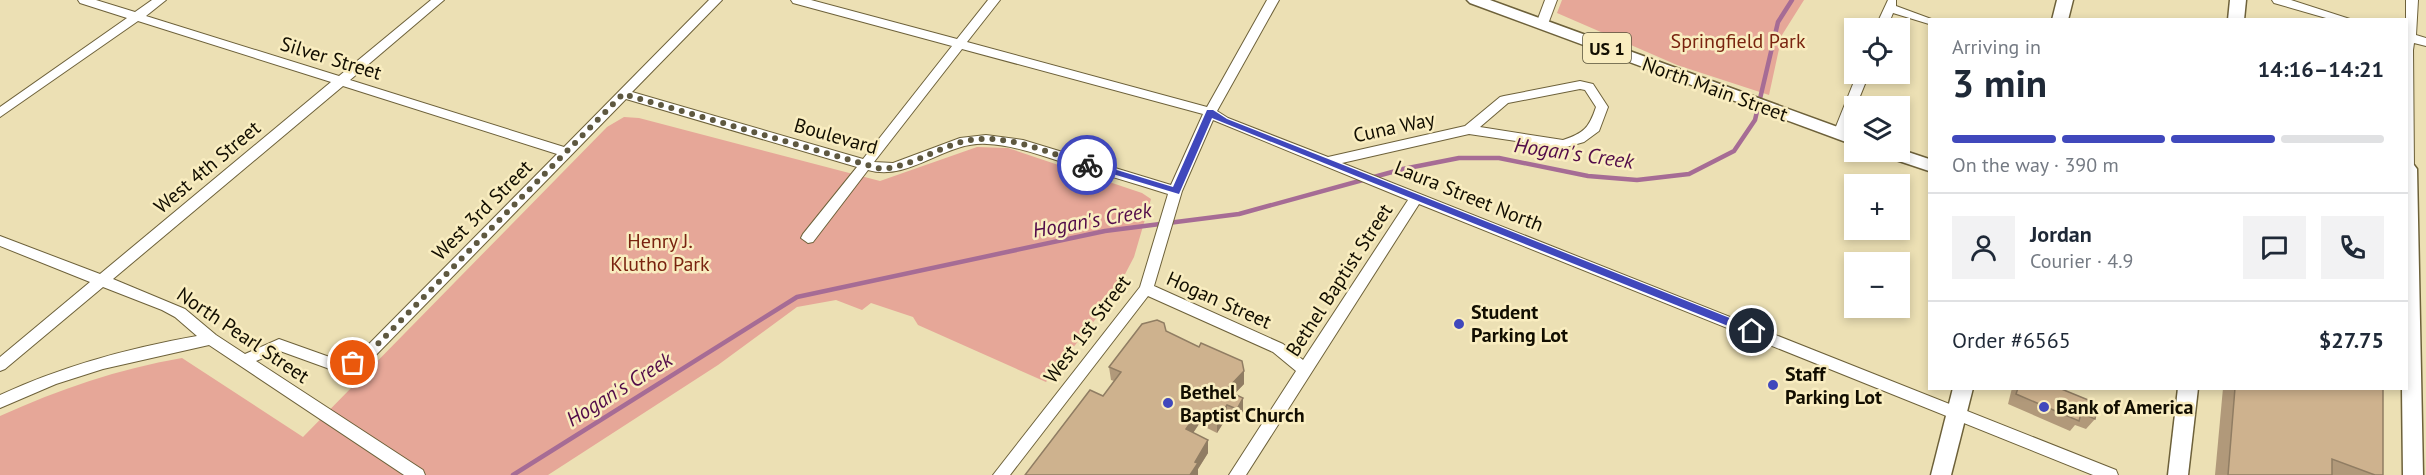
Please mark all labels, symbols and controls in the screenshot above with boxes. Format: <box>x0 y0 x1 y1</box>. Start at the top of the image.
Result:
map controls <box>1844 18 1910 318</box>
button: locate <box>1844 18 1910 84</box>
park label: Springfield Park <box>1671 28 1806 54</box>
street label: Silver Street <box>277 30 385 86</box>
road number: US 1 <box>1583 33 1631 63</box>
text: Arriving in <box>1952 34 2041 60</box>
street label: North Main Street <box>1639 51 1792 127</box>
text: 14:16–14:21 <box>2258 55 2384 83</box>
text: 3 min <box>1952 57 2047 108</box>
button: layers <box>1844 96 1910 162</box>
street label: Cuna Way <box>1351 106 1438 148</box>
street label: Boulevard <box>791 112 881 160</box>
street label: West 4th Street <box>148 115 266 219</box>
water label: Hogan's Creek <box>1513 131 1637 175</box>
courier <box>1057 135 1117 195</box>
icon: bike <box>1071 149 1104 182</box>
text: On the way · 390 m <box>1952 152 2119 178</box>
street label: West 3rd Street <box>426 154 538 266</box>
street label: Laura Street North <box>1391 154 1547 238</box>
button: + <box>1844 174 1910 240</box>
water label: Hogan's Creek <box>1030 196 1155 244</box>
street label: Bethel Baptist Street <box>1280 198 1398 361</box>
button: person <box>1952 216 2015 279</box>
button: chat <box>2243 216 2306 279</box>
button: phone <box>2321 216 2384 279</box>
text: Jordan <box>2030 220 2092 248</box>
park label: Henry J. Klutho Park <box>610 228 710 277</box>
text: Courier · 4.9 <box>2030 248 2133 274</box>
button: − <box>1844 252 1910 318</box>
street label: Hogan Street <box>1162 265 1276 335</box>
street label: West 1st Street <box>1038 270 1136 388</box>
street label: North Pearl Street <box>172 281 314 389</box>
place label: Student Parking Lot <box>1471 299 1568 348</box>
pin <box>1726 305 1777 356</box>
icon: home <box>1735 314 1768 347</box>
marker: Student Parking Lot <box>1452 317 1466 331</box>
text: Order #6565 <box>1952 326 2071 354</box>
text: $27.75 <box>2319 326 2384 354</box>
pin <box>327 337 378 388</box>
water label: Hogan's Creek <box>561 345 679 432</box>
icon: bag <box>336 346 369 379</box>
place label: Staff Parking Lot <box>1785 361 1882 410</box>
marker: Staff Parking Lot <box>1766 378 1780 392</box>
place label: Bethel Baptist Church <box>1180 379 1305 428</box>
place label: Bank of America <box>2056 394 2194 420</box>
marker: Bethel Baptist Church <box>1161 396 1175 410</box>
marker: Bank of America <box>2037 400 2051 414</box>

